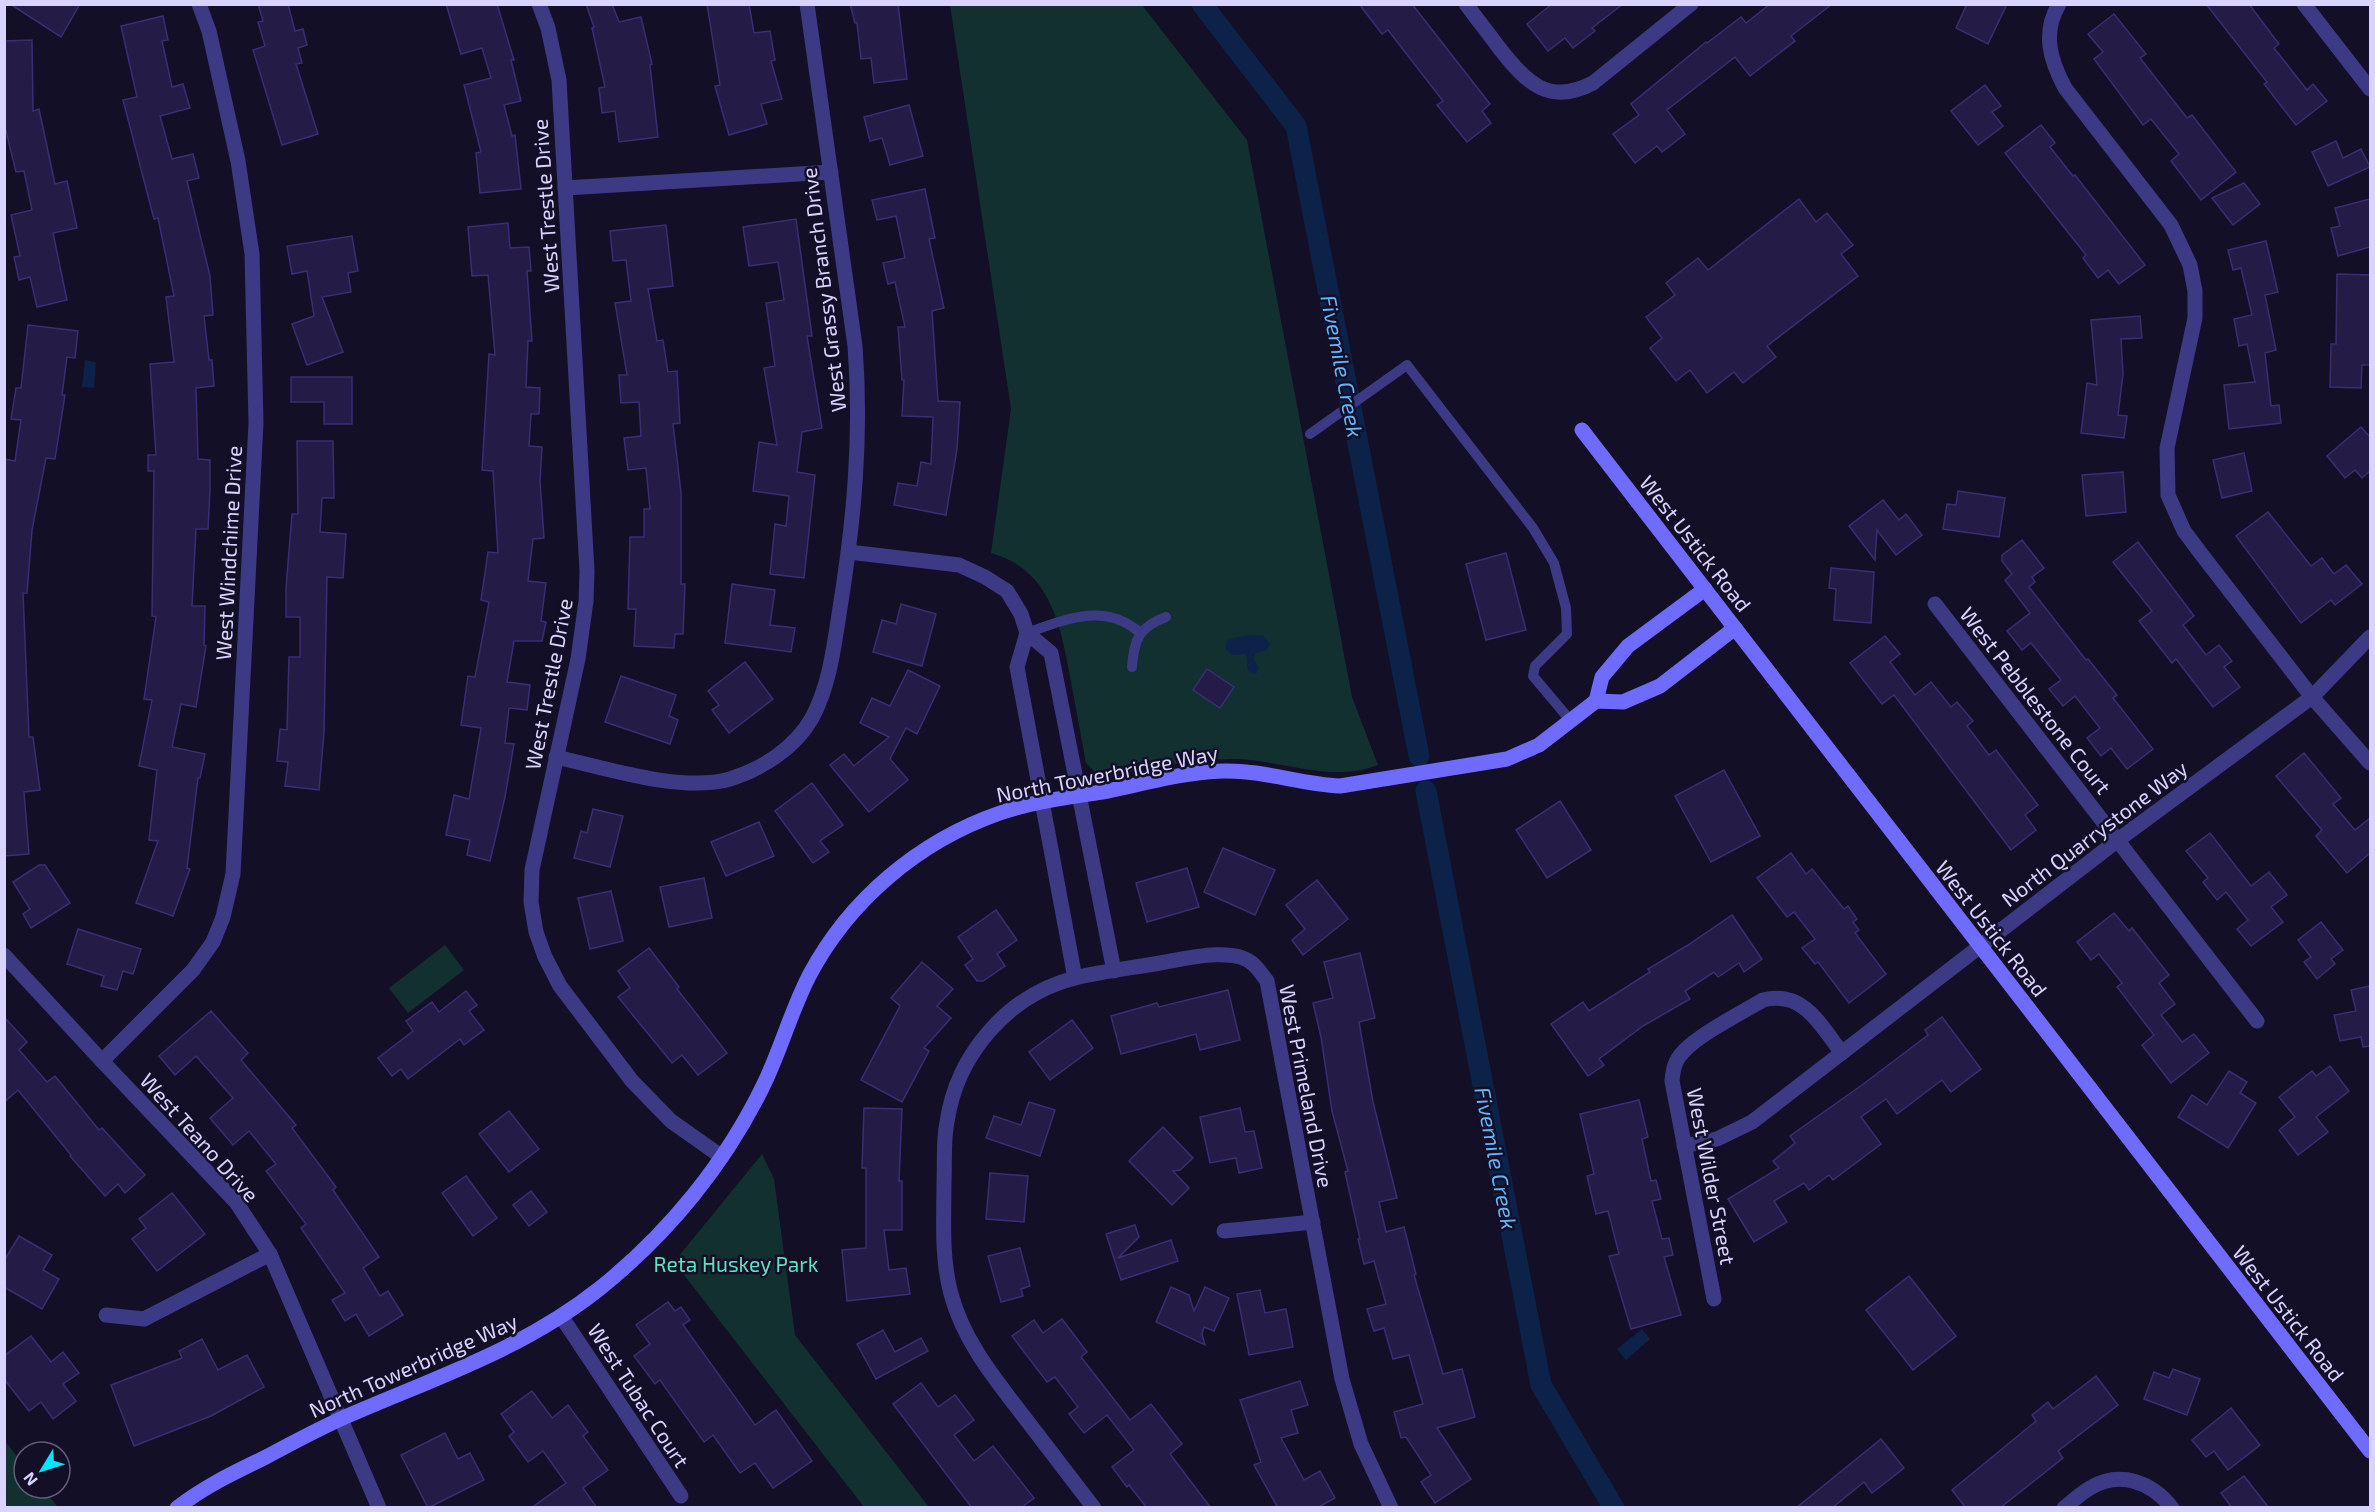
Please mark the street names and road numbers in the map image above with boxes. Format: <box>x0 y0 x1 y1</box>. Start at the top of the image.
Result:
street label: West Trestle Drive <box>526 118 564 294</box>
street label: West Grassy Branch Drive <box>796 166 850 414</box>
street label: West Windchime Drive <box>210 445 246 661</box>
street label: West Ustick Road <box>1635 470 1757 616</box>
street label: West Trestle Drive <box>519 596 577 772</box>
street label: West Pebblestone Court <box>1955 602 2117 798</box>
street label: North Towerbridge Way <box>994 739 1220 807</box>
street label: North Quarrystone Way <box>1996 755 2193 912</box>
street label: West Ustick Road <box>1931 855 2053 1001</box>
street label: West Primeland Drive <box>1275 982 1339 1190</box>
street label: West Teano Drive <box>136 1067 264 1207</box>
street label: West Wilder Street <box>1683 1085 1741 1267</box>
street label: West Ustick Road <box>2228 1240 2350 1386</box>
street label: North Towerbridge Way <box>305 1308 521 1422</box>
street label: West Tubac Court <box>583 1318 695 1472</box>

